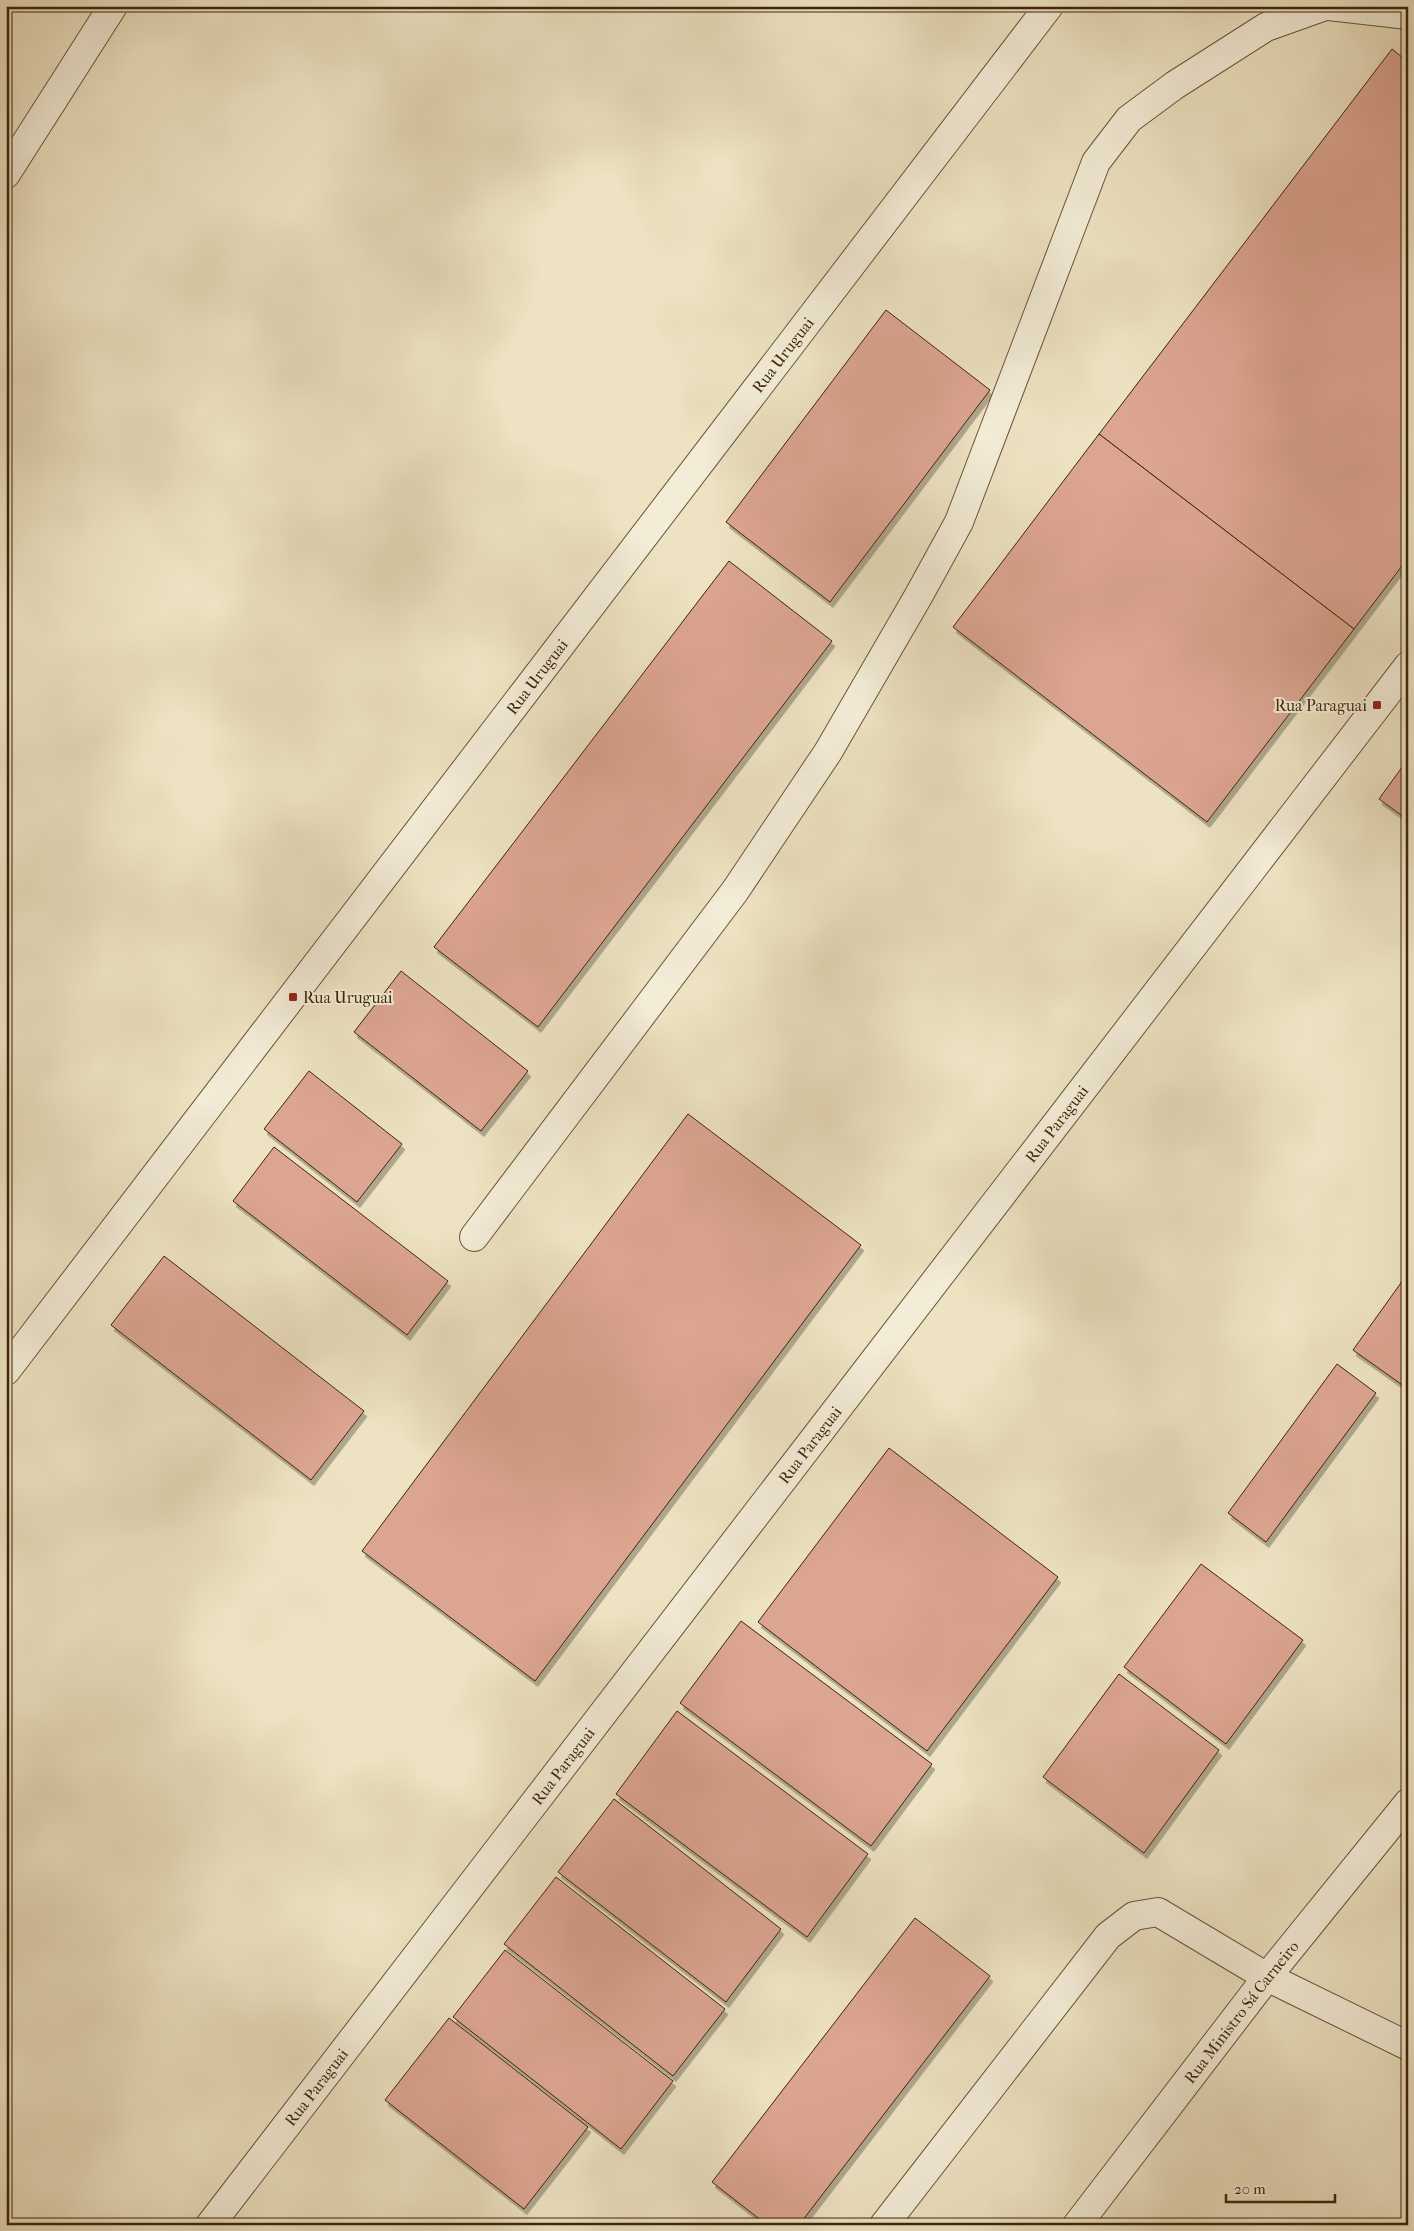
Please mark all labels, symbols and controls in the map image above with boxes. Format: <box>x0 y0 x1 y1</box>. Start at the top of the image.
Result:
street label: Rua Uruguai <box>748 313 817 396</box>
street label: Rua Uruguai <box>502 635 572 718</box>
place label: Rua Paraguai <box>1275 696 1367 715</box>
marker: Rua Paraguai <box>1371 699 1383 711</box>
place label: Rua Uruguai <box>303 988 393 1007</box>
marker: Rua Uruguai <box>287 991 299 1003</box>
street label: Rua Paraguai <box>1021 1081 1092 1166</box>
street label: Rua Paraguai <box>774 1402 845 1487</box>
street label: Rua Paraguai <box>527 1723 599 1808</box>
street label: Rua Ministro Sá Carneiro <box>1180 1937 1302 2087</box>
street label: Rua Paraguai <box>280 2044 352 2129</box>
scale bar <box>1226 2171 1335 2203</box>
text: 20 m <box>1234 2180 1266 2198</box>

